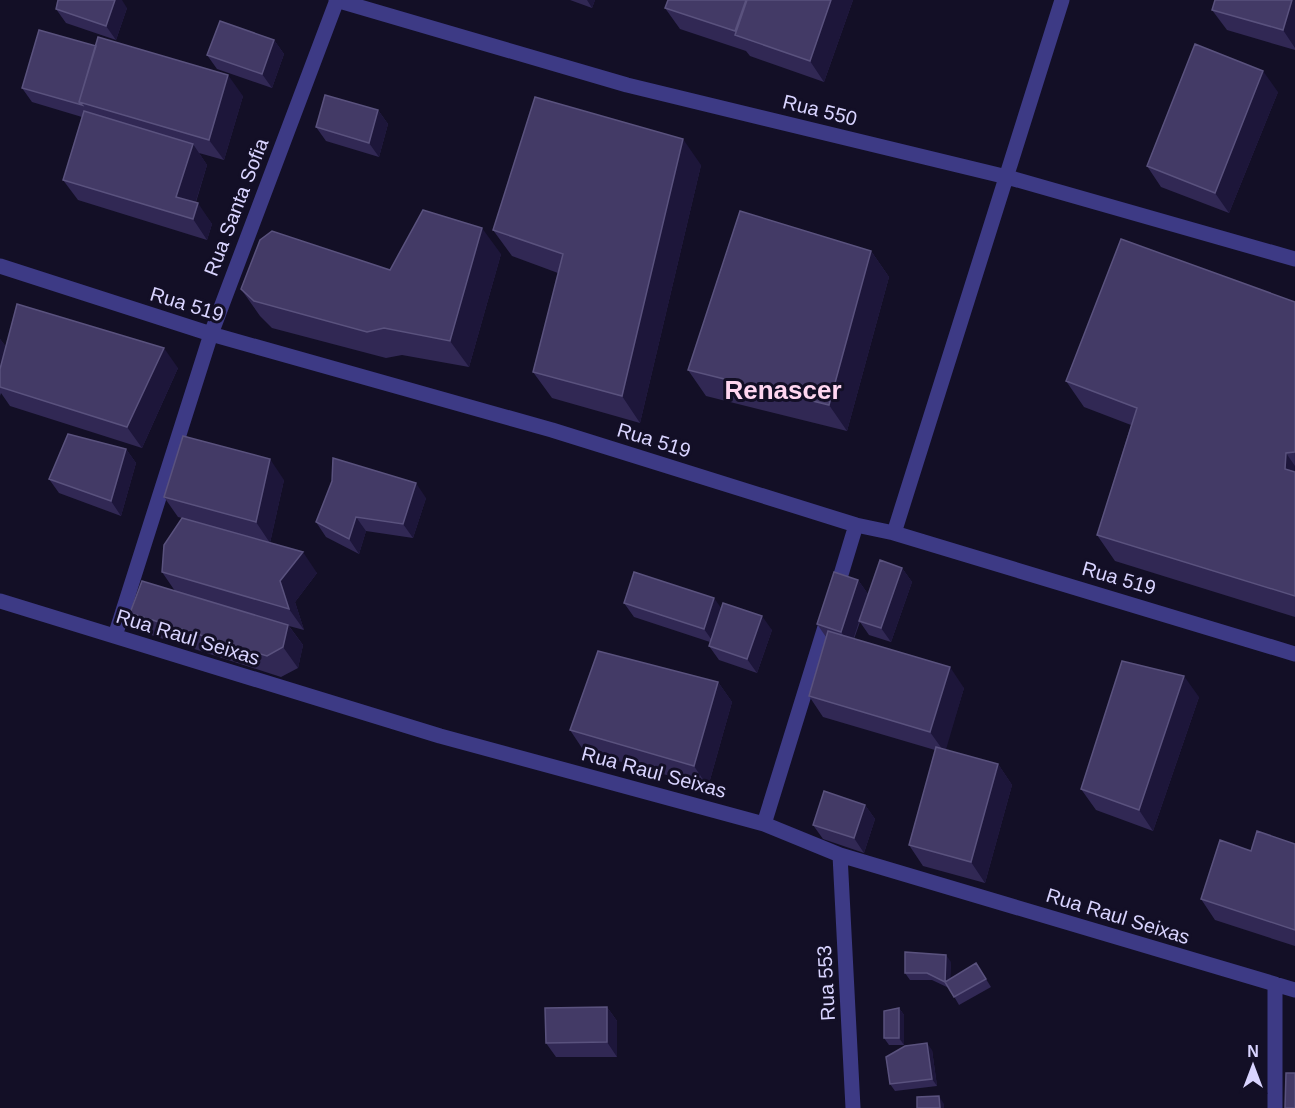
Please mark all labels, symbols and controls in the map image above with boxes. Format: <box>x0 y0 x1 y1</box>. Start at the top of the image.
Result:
street label: Rua 550 <box>781 90 859 130</box>
street label: Rua Santa Sofia <box>200 134 273 279</box>
street label: Rua 519 <box>148 282 226 326</box>
district label: Renascer <box>724 375 842 405</box>
street label: Rua 519 <box>615 418 693 462</box>
street label: Rua 519 <box>1080 557 1158 599</box>
street label: Rua Raul Seixas <box>114 605 262 669</box>
street label: Rua Raul Seixas <box>579 742 729 802</box>
street label: Rua Raul Seixas <box>1044 884 1192 948</box>
street label: Rua 553 <box>813 945 839 1021</box>
north arrow <box>1223 1036 1283 1096</box>
text: N <box>1247 1043 1259 1060</box>

